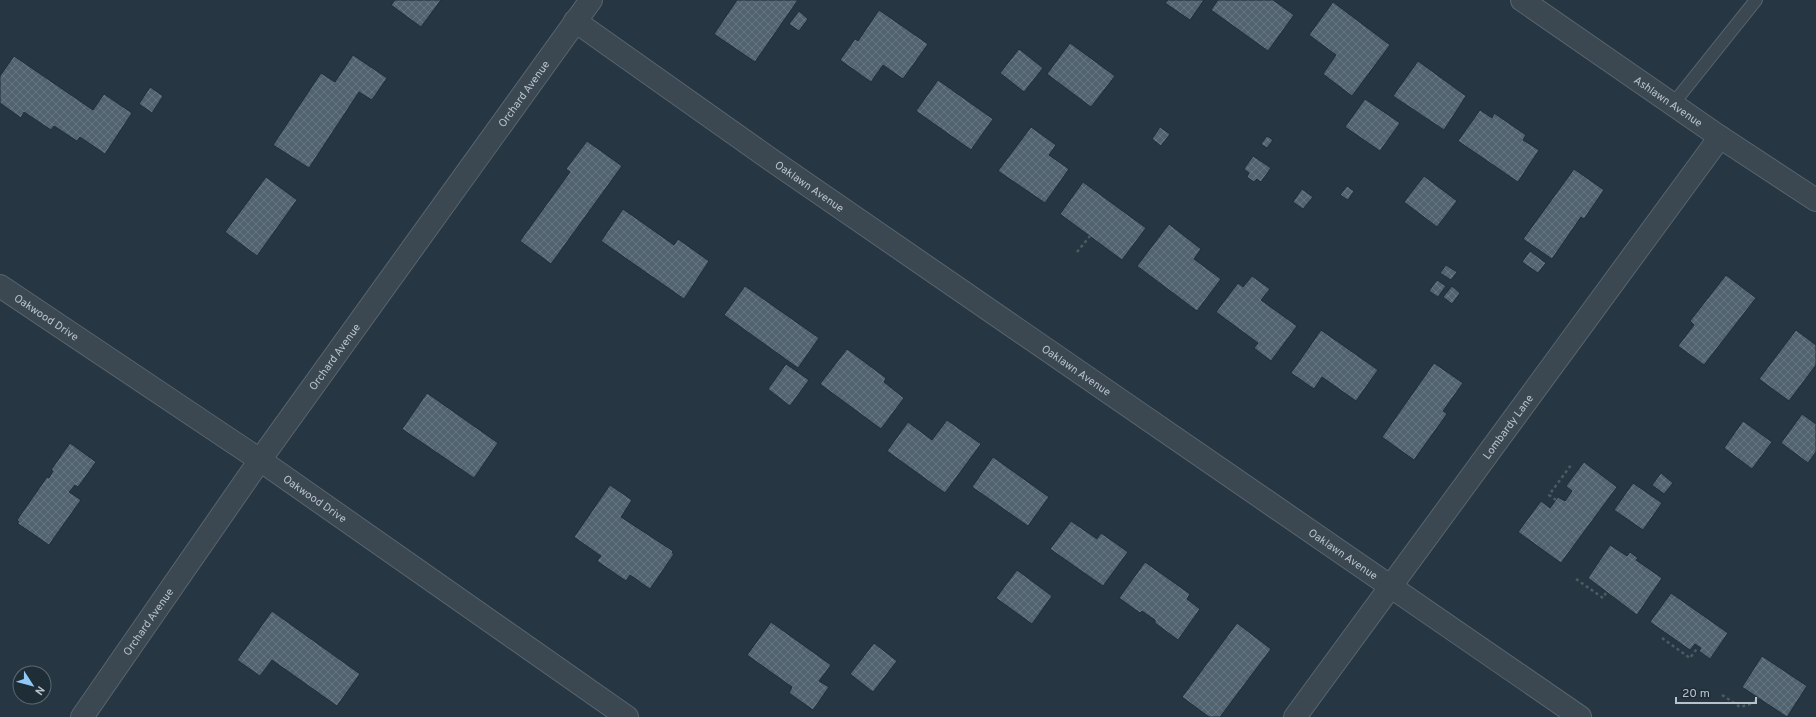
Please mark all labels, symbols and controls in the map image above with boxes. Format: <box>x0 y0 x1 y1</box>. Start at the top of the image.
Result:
street label: Orchard Avenue <box>496 58 553 130</box>
street label: Ashlawn Avenue <box>1631 73 1705 131</box>
street label: Oaklawn Avenue <box>772 158 846 216</box>
street label: Oakwood Drive <box>11 291 81 345</box>
street label: Orchard Avenue <box>306 321 364 393</box>
street label: Oaklawn Avenue <box>1039 342 1113 400</box>
street label: Lombardy Lane <box>1480 392 1537 462</box>
street label: Oakwood Drive <box>280 472 349 527</box>
street label: Oaklawn Avenue <box>1305 526 1380 584</box>
street label: Orchard Avenue <box>121 586 177 659</box>
north arrow <box>12 665 52 705</box>
scale bar <box>1676 679 1756 705</box>
text: N <box>31 683 47 698</box>
text: 20 m <box>1682 686 1710 702</box>

